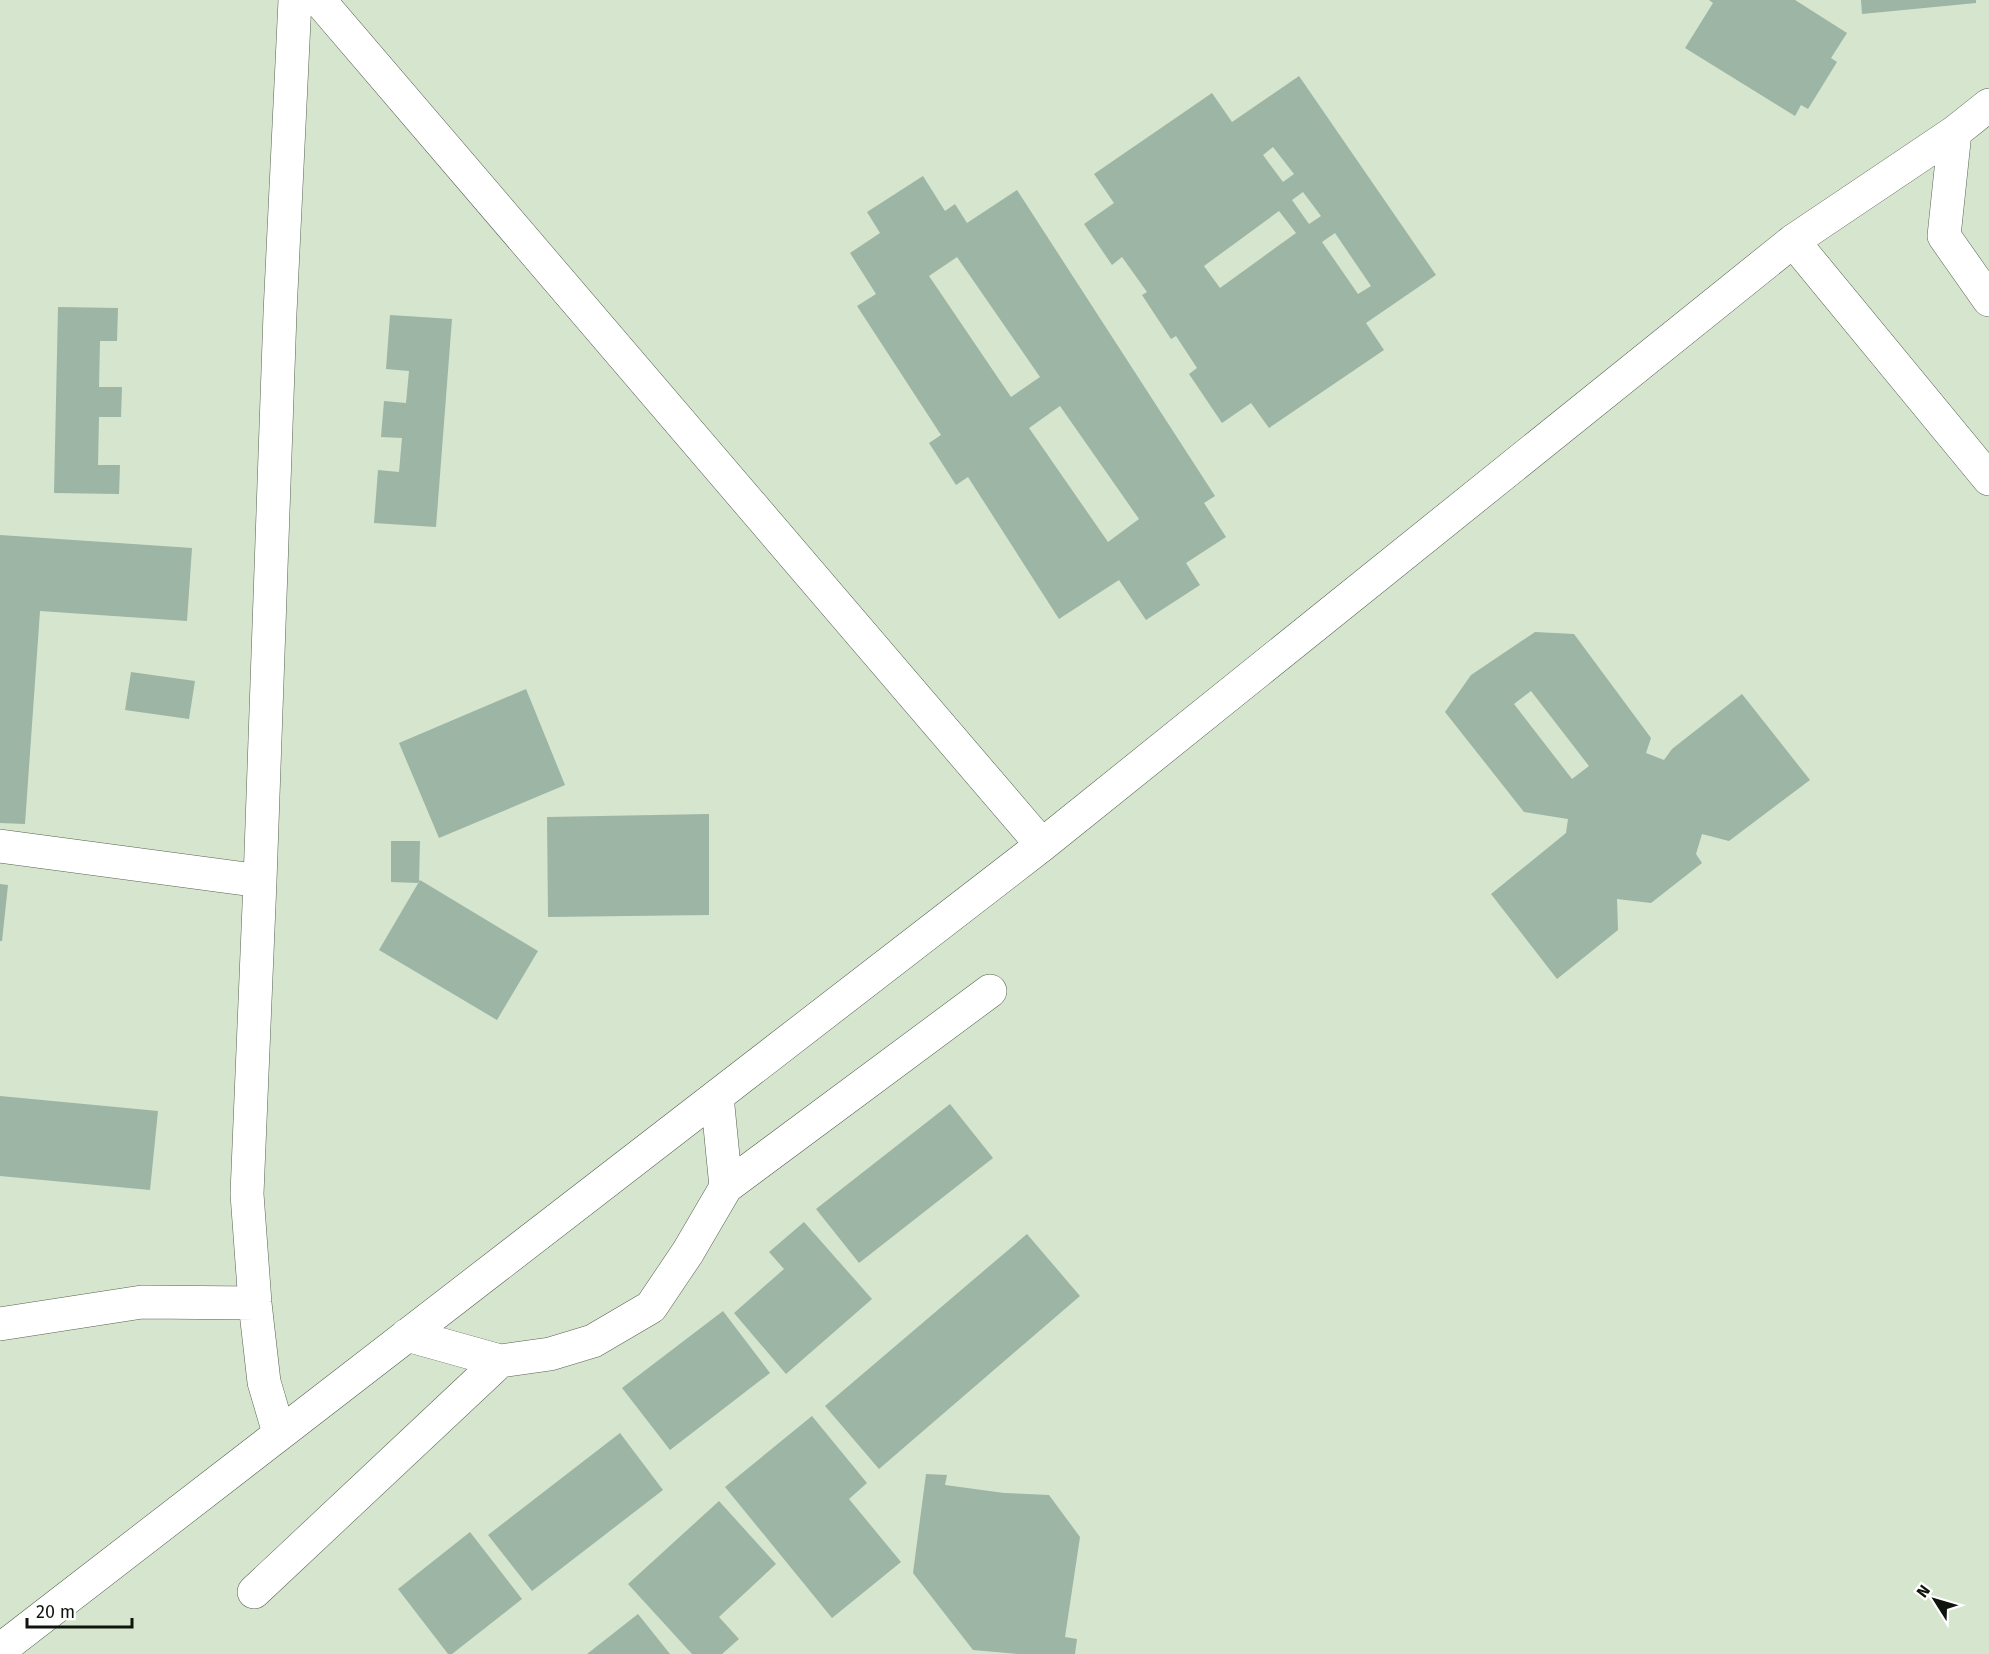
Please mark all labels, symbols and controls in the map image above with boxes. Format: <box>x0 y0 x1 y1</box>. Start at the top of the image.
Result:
north arrow <box>1905 1570 1965 1630</box>
text: N <box>1913 1581 1934 1601</box>
scale bar <box>27 1591 132 1629</box>
text: 20 m <box>36 1601 75 1623</box>

